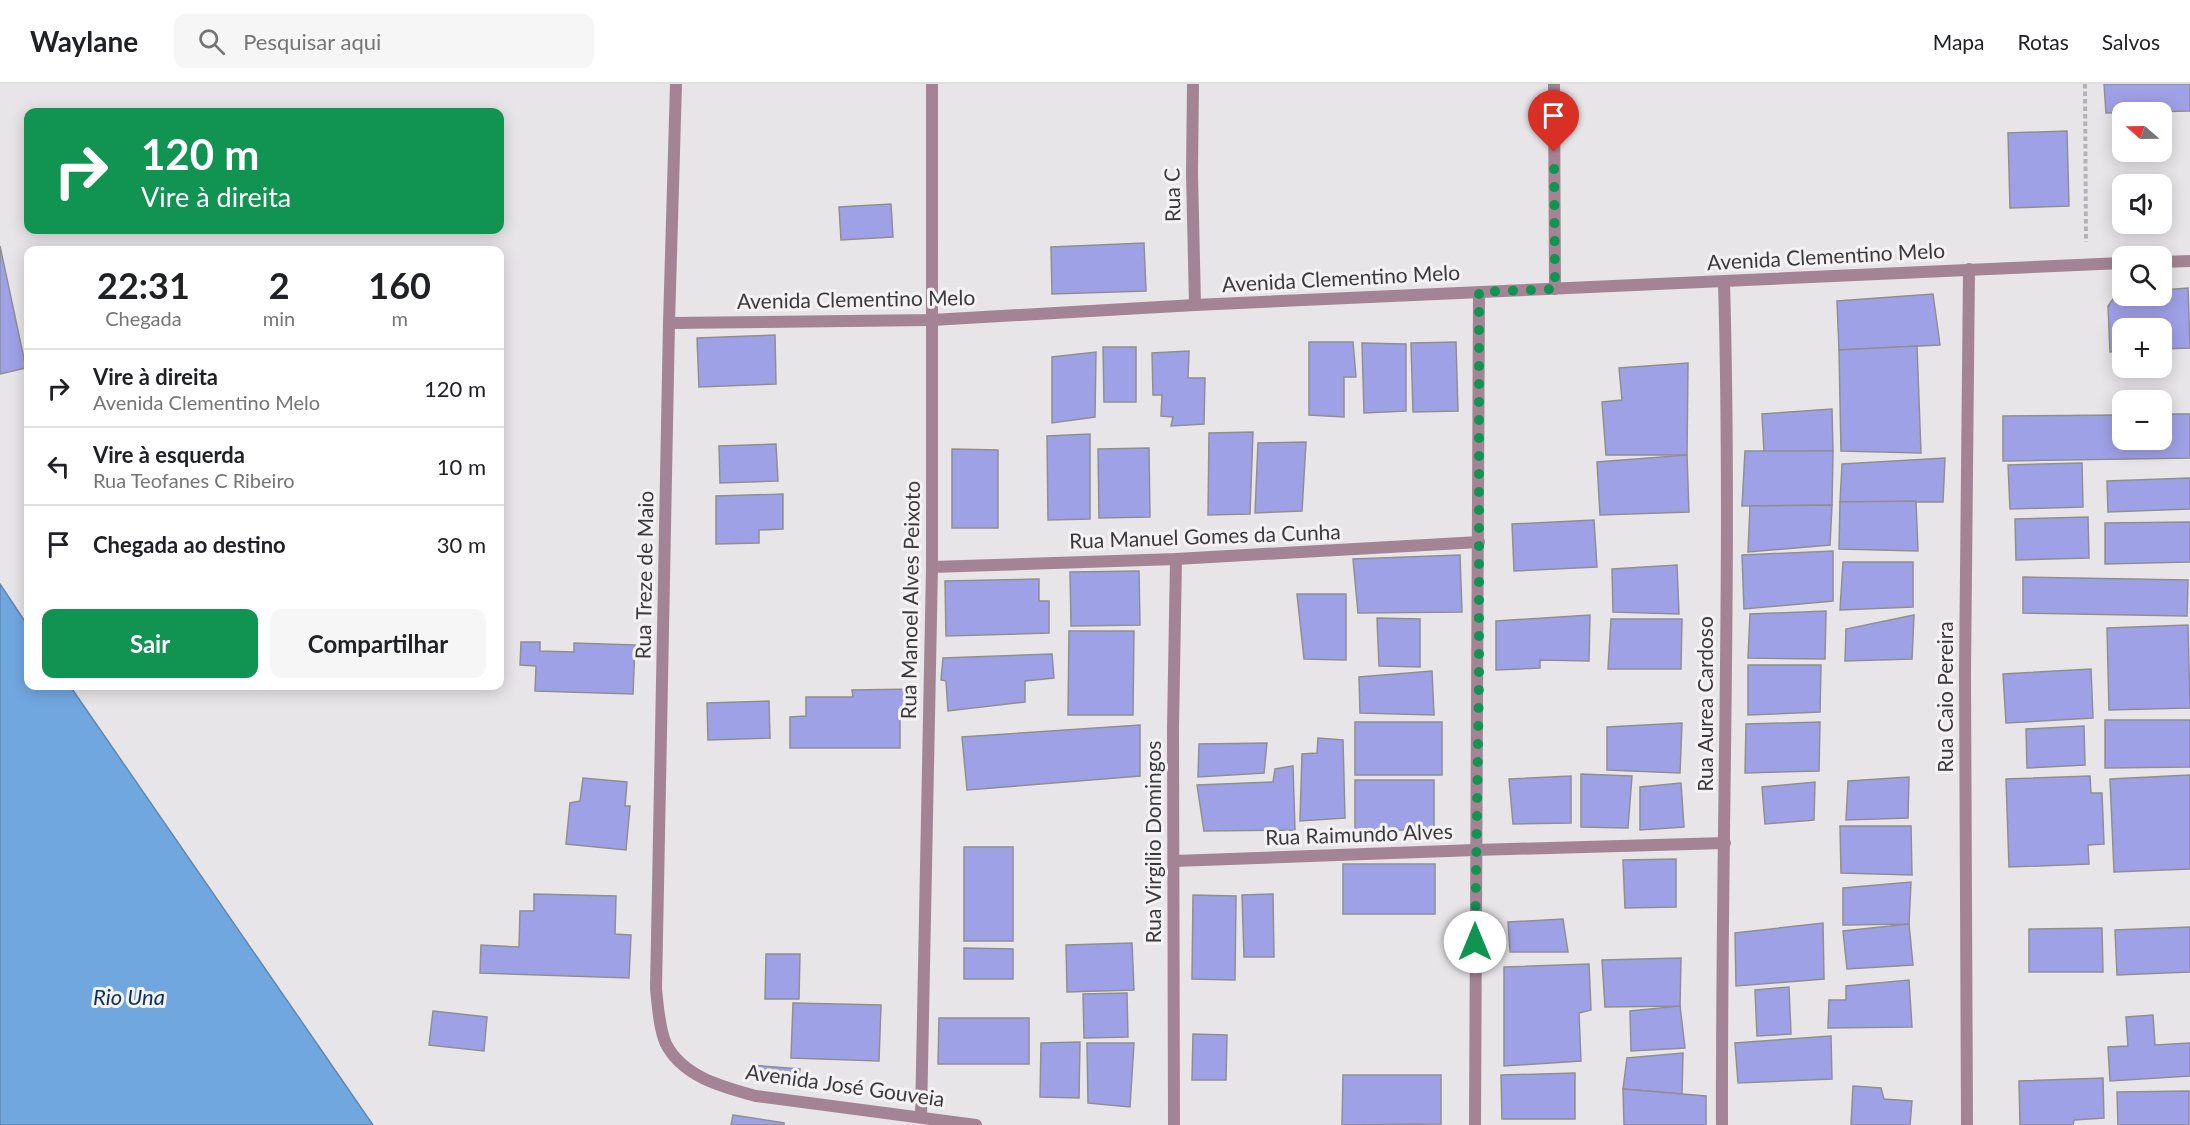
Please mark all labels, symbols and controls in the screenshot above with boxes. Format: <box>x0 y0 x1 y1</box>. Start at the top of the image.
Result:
search box <box>174 14 594 68</box>
text: Waylane <box>30 24 138 58</box>
icon: search <box>195 25 228 58</box>
text: Pesquisar aqui <box>243 28 381 55</box>
text: Mapa <box>1933 29 1985 54</box>
text: Rotas <box>2018 29 2069 54</box>
text: Salvos <box>2102 29 2160 54</box>
pin <box>1528 90 1579 152</box>
icon: arrive <box>1537 99 1570 132</box>
north arrow <box>2112 102 2172 162</box>
map controls <box>2112 102 2172 450</box>
text: 120 m <box>141 129 259 179</box>
icon: right <box>42 132 120 210</box>
street label: Rua C <box>1159 168 1184 222</box>
button: sound <box>2112 174 2172 234</box>
text: Vire à direita <box>141 180 291 213</box>
street label: Avenida Clementino Melo <box>1706 237 1946 274</box>
button: search <box>2112 246 2172 306</box>
street label: Avenida Clementino Melo <box>1221 259 1461 296</box>
text: 22:31 <box>97 263 190 307</box>
text: 2 <box>269 263 290 307</box>
text: 160 <box>368 263 431 307</box>
street label: Avenida Clementino Melo <box>737 284 975 313</box>
text: Chegada <box>105 306 182 330</box>
text: min <box>263 306 295 330</box>
text: m <box>391 306 408 330</box>
button: + <box>2112 318 2172 378</box>
text: Vire à direita <box>93 363 218 390</box>
icon: right <box>42 372 75 405</box>
text: 120 m <box>424 375 486 402</box>
text: Avenida Clementino Melo <box>93 390 320 414</box>
button: − <box>2112 390 2172 450</box>
text: Vire à esquerda <box>93 441 245 468</box>
icon: left <box>42 450 75 483</box>
text: 10 m <box>437 453 486 480</box>
text: Rua Teofanes C Ribeiro <box>93 468 295 492</box>
street label: Rua Manoel Alves Peixoto <box>895 480 924 720</box>
street label: Rua Treze de Maio <box>630 490 657 659</box>
street label: Rua Manuel Gomes da Cunha <box>1069 518 1341 553</box>
icon: arrive <box>42 528 75 561</box>
text: Chegada ao destino <box>93 531 286 558</box>
text: 30 m <box>437 531 486 558</box>
button: Sair <box>42 609 258 678</box>
button: Compartilhar <box>270 609 486 678</box>
street label: Rua Aurea Cardoso <box>1692 616 1717 792</box>
street label: Rua Caio Pereira <box>1932 621 1957 773</box>
street label: Rua Virgilio Domingos <box>1140 741 1165 943</box>
street label: Rua Raimundo Alves <box>1265 818 1453 849</box>
position arrow <box>1443 910 1507 974</box>
water label: Rio Una <box>93 983 165 1010</box>
street label: Avenida José Gouveia <box>744 1058 946 1111</box>

